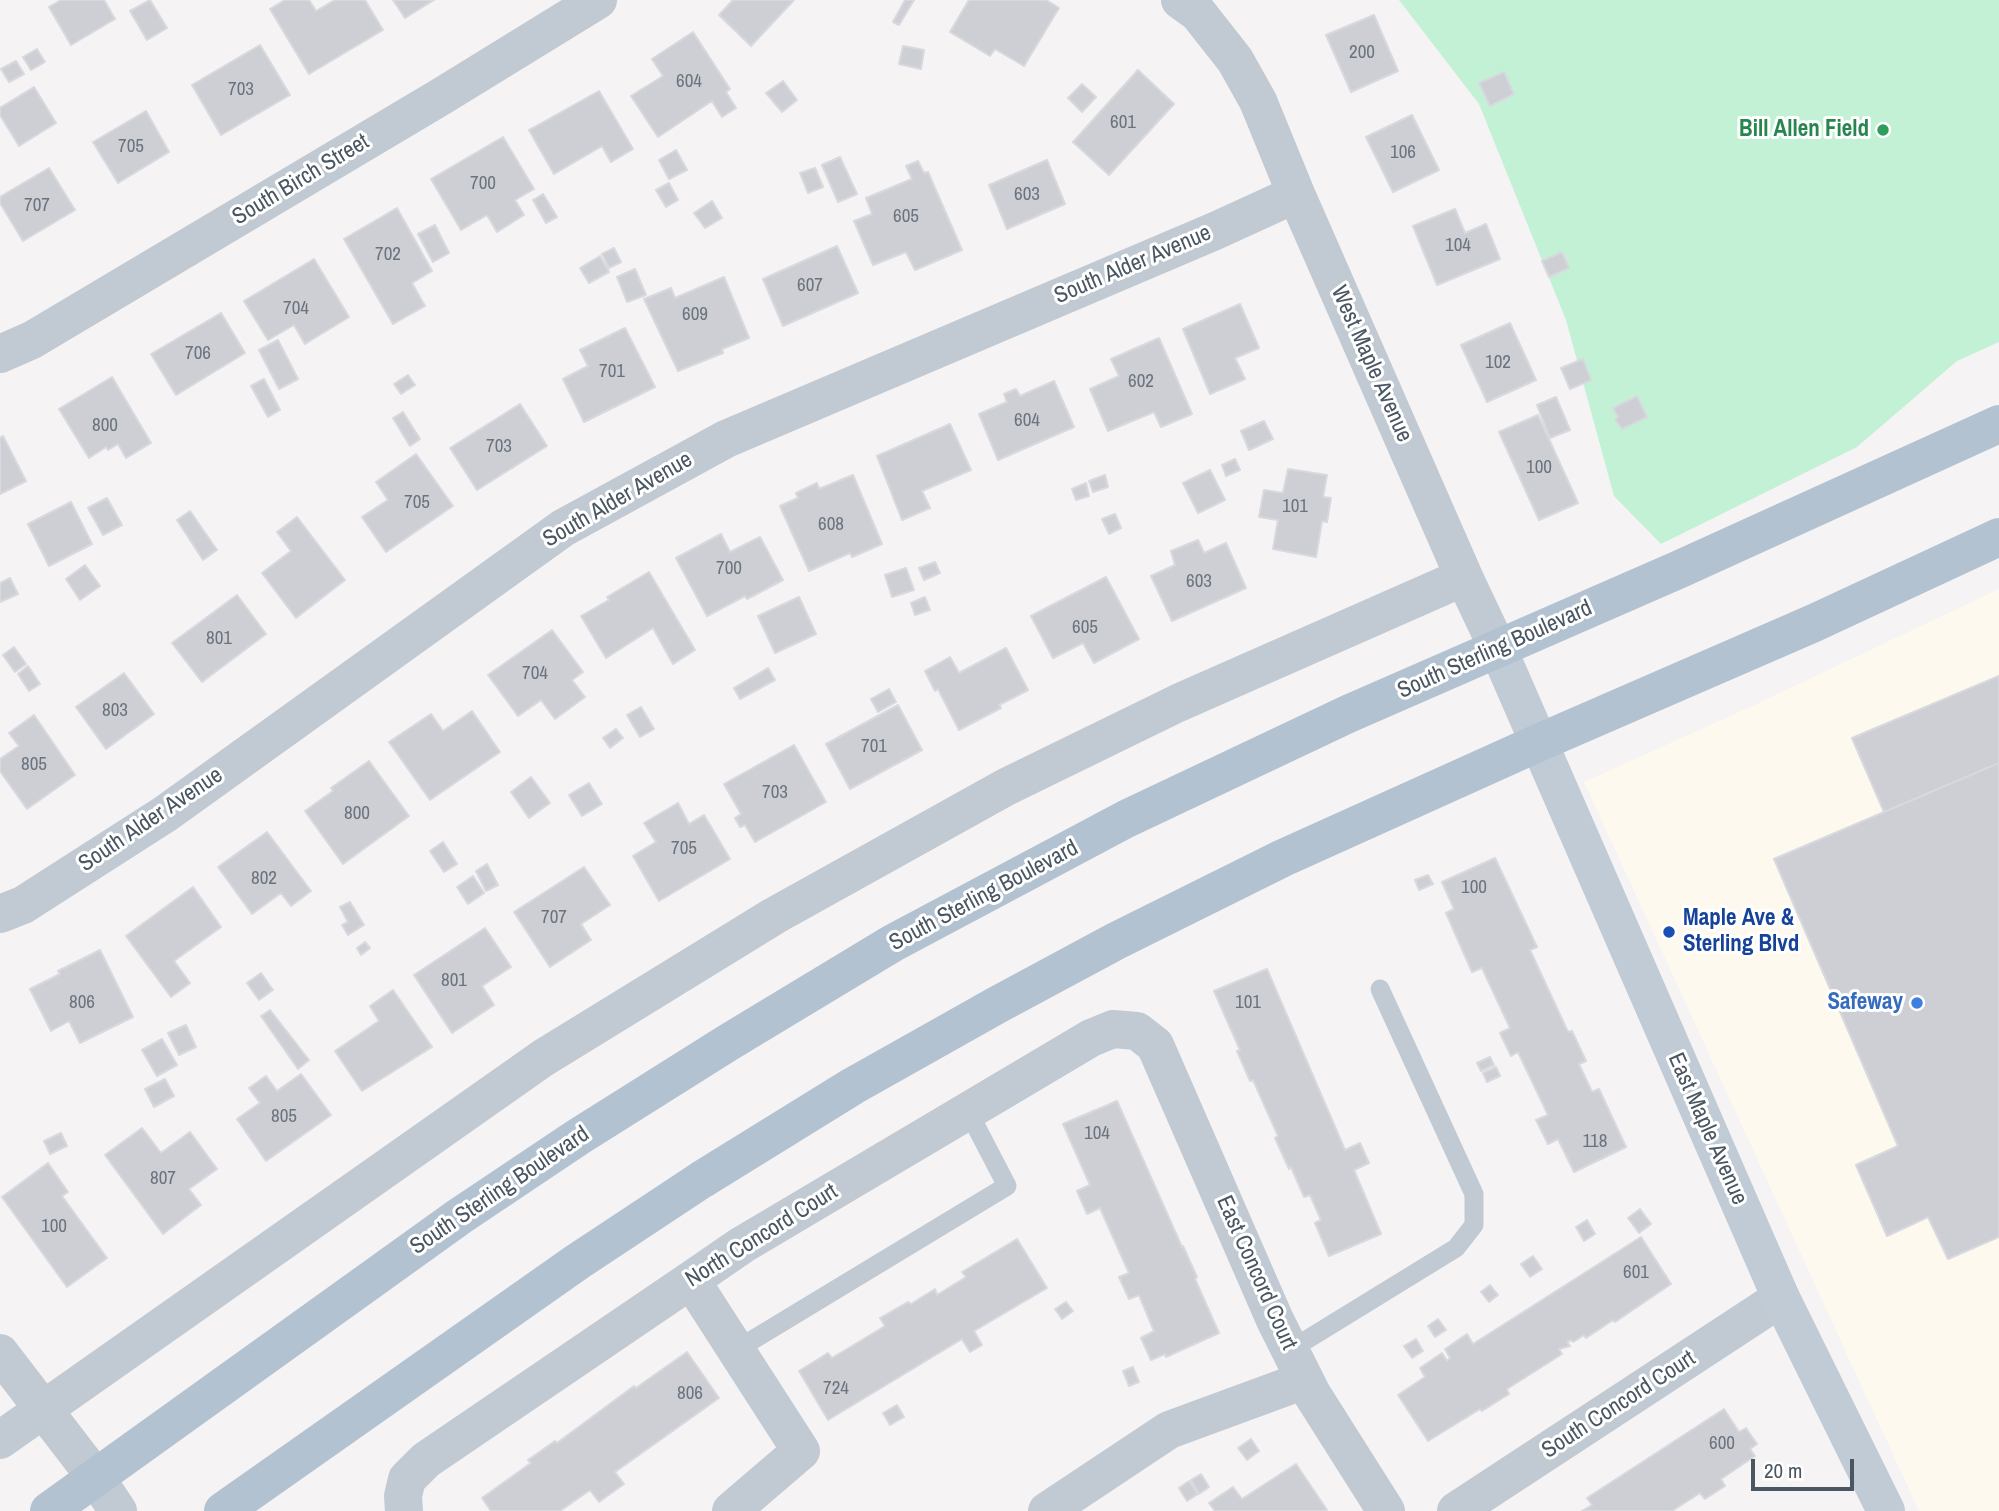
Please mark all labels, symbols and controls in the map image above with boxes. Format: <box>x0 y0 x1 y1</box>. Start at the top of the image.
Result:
house number: 200 <box>1349 42 1375 64</box>
house number: 604 <box>676 71 702 93</box>
house number: 703 <box>228 79 254 101</box>
house number: 601 <box>1110 112 1136 134</box>
place label: Bill Allen Field <box>1739 116 1869 144</box>
marker: Bill Allen Field <box>1875 122 1891 138</box>
street label: South Birch Street <box>228 128 374 232</box>
house number: 705 <box>118 136 144 158</box>
house number: 106 <box>1390 142 1416 164</box>
house number: 700 <box>470 173 496 195</box>
house number: 603 <box>1014 184 1040 206</box>
house number: 707 <box>24 195 50 217</box>
house number: 605 <box>893 206 919 228</box>
street label: South Alder Avenue <box>1051 220 1215 310</box>
house number: 104 <box>1445 235 1471 257</box>
house number: 702 <box>375 244 401 266</box>
house number: 607 <box>797 275 823 297</box>
street label: West Maple Avenue <box>1324 282 1418 446</box>
house number: 704 <box>283 298 309 320</box>
house number: 609 <box>682 304 708 326</box>
house number: 706 <box>185 343 211 365</box>
house number: 102 <box>1485 352 1511 374</box>
house number: 701 <box>599 361 625 383</box>
house number: 602 <box>1128 371 1154 393</box>
house number: 604 <box>1014 410 1040 432</box>
house number: 800 <box>92 415 118 437</box>
house number: 703 <box>486 436 512 458</box>
street label: South Alder Avenue <box>539 446 697 554</box>
house number: 100 <box>1526 457 1552 479</box>
house number: 705 <box>404 492 430 514</box>
house number: 101 <box>1282 496 1308 518</box>
house number: 608 <box>818 514 844 536</box>
house number: 700 <box>716 558 742 580</box>
house number: 603 <box>1186 571 1212 593</box>
street label: South Sterling Boulevard <box>1394 595 1596 705</box>
house number: 605 <box>1072 617 1098 639</box>
house number: 801 <box>206 628 232 650</box>
house number: 704 <box>522 663 548 685</box>
house number: 803 <box>102 700 128 722</box>
house number: 701 <box>861 736 887 758</box>
house number: 805 <box>21 754 47 776</box>
street label: South Alder Avenue <box>74 762 228 878</box>
house number: 703 <box>762 782 788 804</box>
house number: 800 <box>344 803 370 825</box>
street label: South Sterling Boulevard <box>885 835 1083 957</box>
house number: 705 <box>671 838 697 860</box>
house number: 802 <box>251 868 277 890</box>
house number: 100 <box>1461 877 1487 899</box>
place label: Maple Ave & Sterling Blvd <box>1683 905 1799 959</box>
house number: 707 <box>541 907 567 929</box>
marker: Maple Ave & Sterling Blvd <box>1661 924 1677 940</box>
house number: 801 <box>441 970 467 992</box>
place label: Safeway <box>1828 989 1903 1017</box>
house number: 806 <box>69 992 95 1014</box>
house number: 101 <box>1235 992 1261 1014</box>
marker: Safeway <box>1909 995 1925 1011</box>
street label: East Maple Avenue <box>1661 1049 1753 1209</box>
house number: 805 <box>271 1106 297 1128</box>
street label: South Sterling Boulevard <box>405 1121 595 1261</box>
house number: 104 <box>1084 1123 1110 1145</box>
house number: 118 <box>1583 1131 1607 1153</box>
house number: 807 <box>150 1168 176 1190</box>
street label: North Concord Court <box>681 1178 843 1294</box>
street label: East Concord Court <box>1210 1192 1302 1354</box>
house number: 100 <box>41 1216 67 1238</box>
house number: 601 <box>1623 1262 1649 1284</box>
street label: South Concord Court <box>1537 1345 1701 1465</box>
house number: 724 <box>823 1378 849 1400</box>
house number: 806 <box>677 1383 703 1405</box>
house number: 600 <box>1709 1433 1735 1455</box>
scale bar <box>1754 1444 1857 1488</box>
text: 20 m <box>1764 1456 1802 1485</box>

